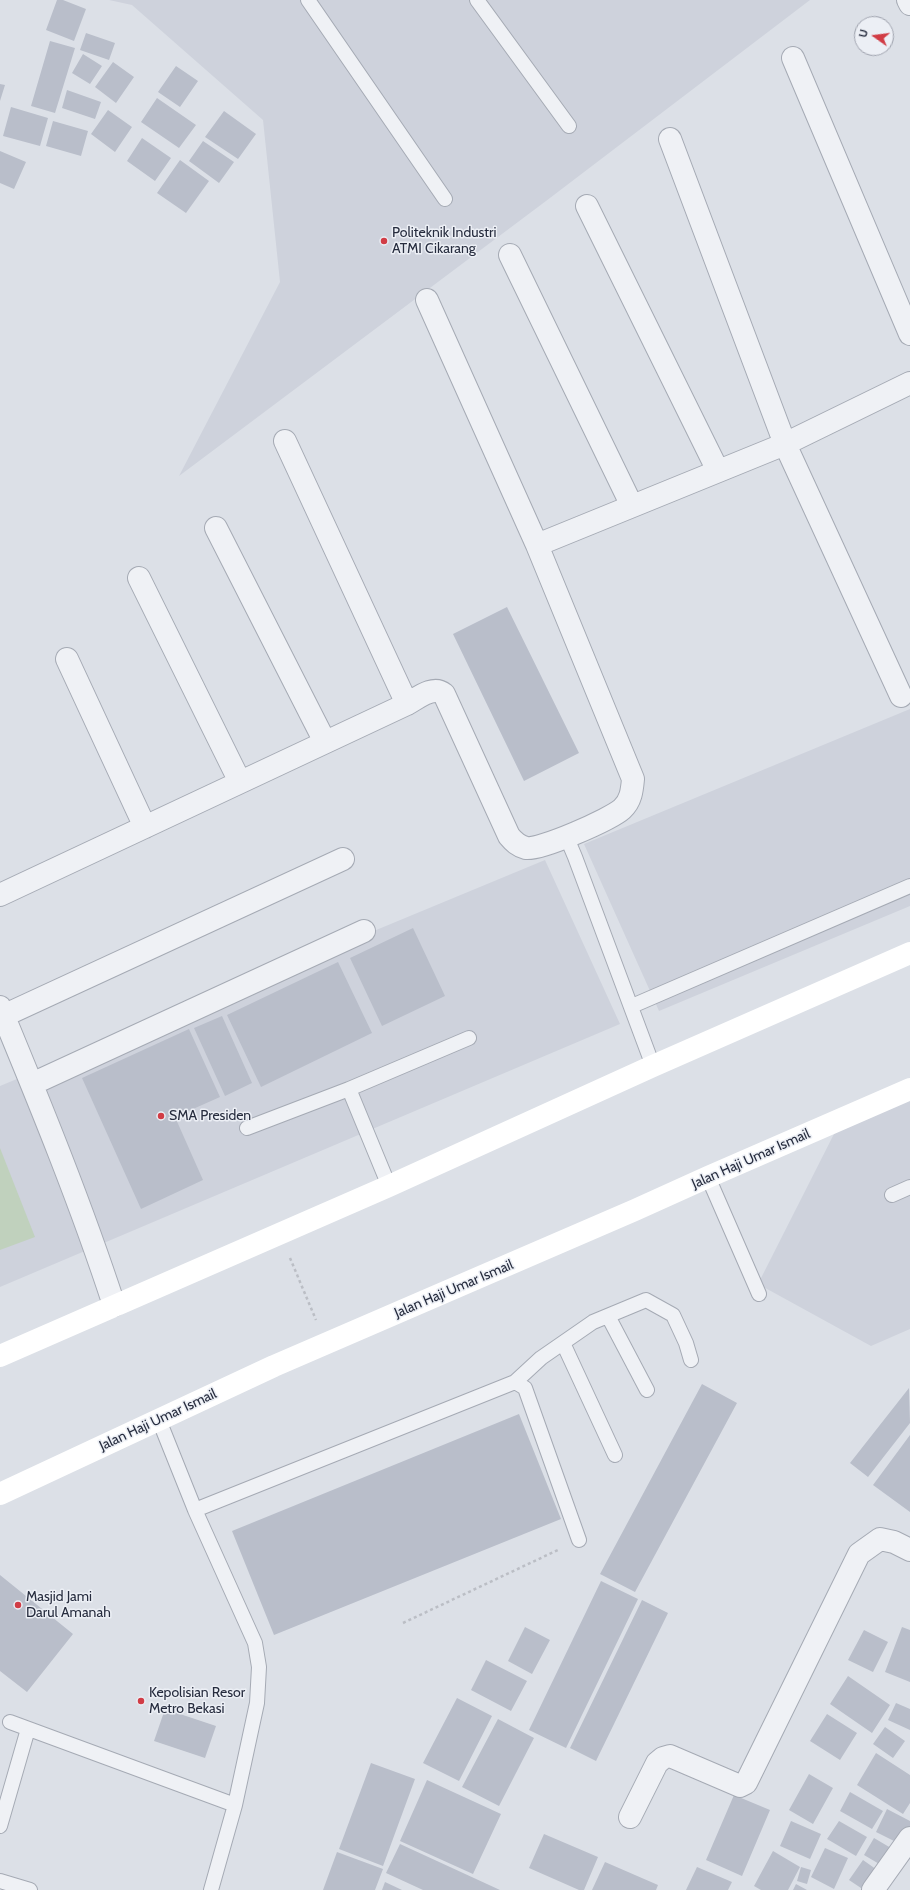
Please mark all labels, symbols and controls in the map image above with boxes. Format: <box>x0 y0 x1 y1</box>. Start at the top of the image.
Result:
north arrow <box>854 16 894 56</box>
text: U <box>856 28 871 39</box>
place label: Politeknik Industri ATMI Cikarang <box>392 225 496 258</box>
marker: Politeknik Industri ATMI Cikarang <box>379 236 389 246</box>
place label: SMA Presiden <box>169 1108 251 1124</box>
marker: SMA Presiden <box>156 1111 166 1121</box>
street label: Jalan Haji Umar Ismail <box>689 1125 813 1193</box>
street label: Jalan Haji Umar Ismail <box>392 1256 516 1322</box>
street label: Jalan Haji Umar Ismail <box>97 1385 219 1455</box>
place label: Masjid Jami Darul Amanah <box>26 1589 111 1622</box>
marker: Masjid Jami Darul Amanah <box>13 1600 23 1610</box>
place label: Kepolisian Resor Metro Bekasi <box>149 1685 245 1718</box>
marker: Kepolisian Resor Metro Bekasi <box>136 1696 146 1706</box>

